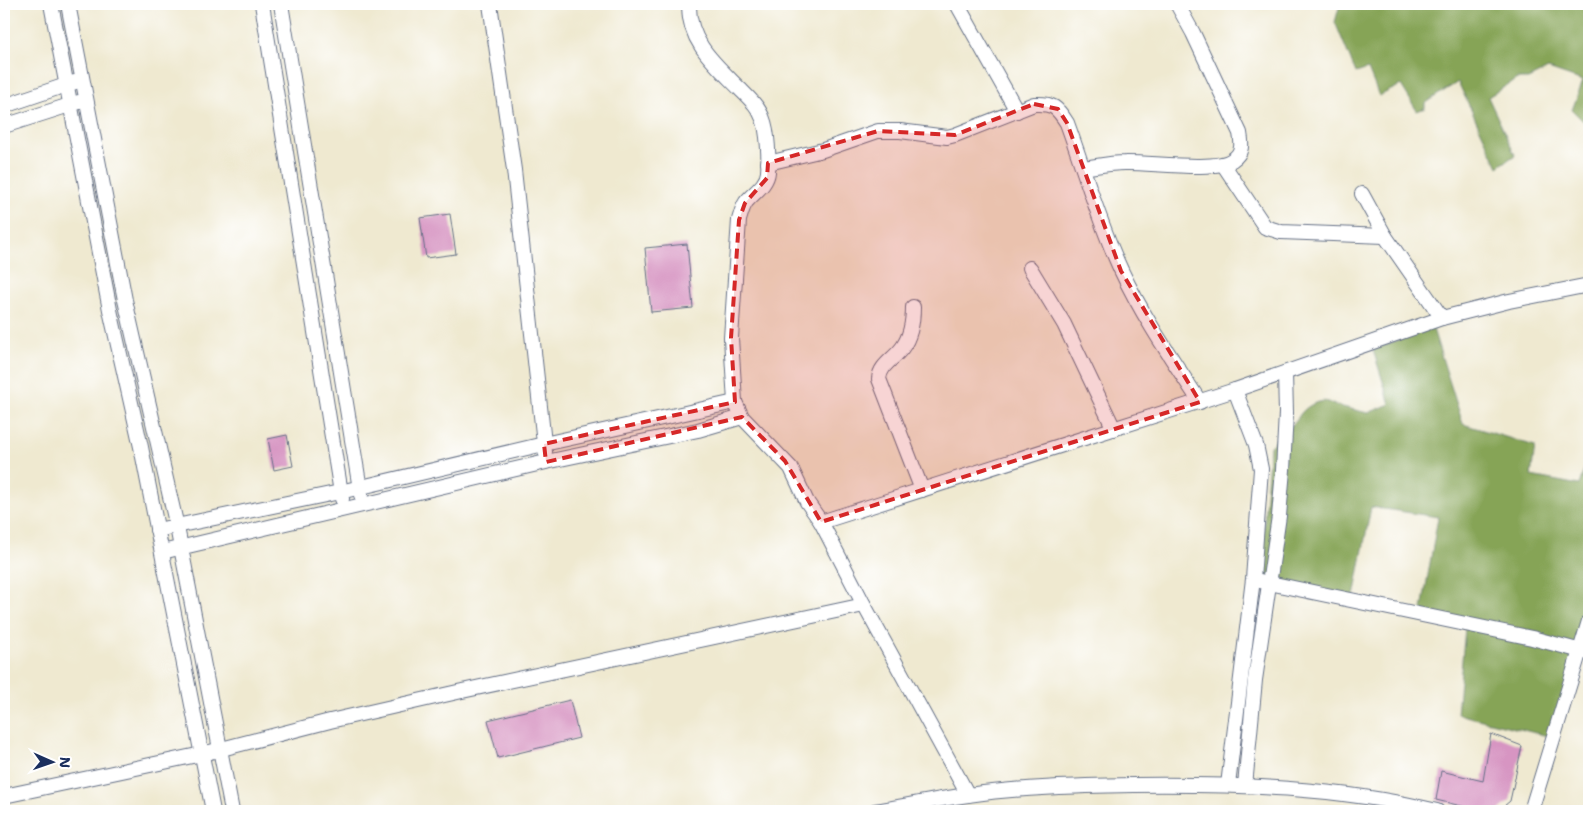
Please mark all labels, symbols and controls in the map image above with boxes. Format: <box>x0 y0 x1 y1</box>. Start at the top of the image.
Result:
north arrow <box>28 738 78 788</box>
text: N <box>56 757 74 768</box>

